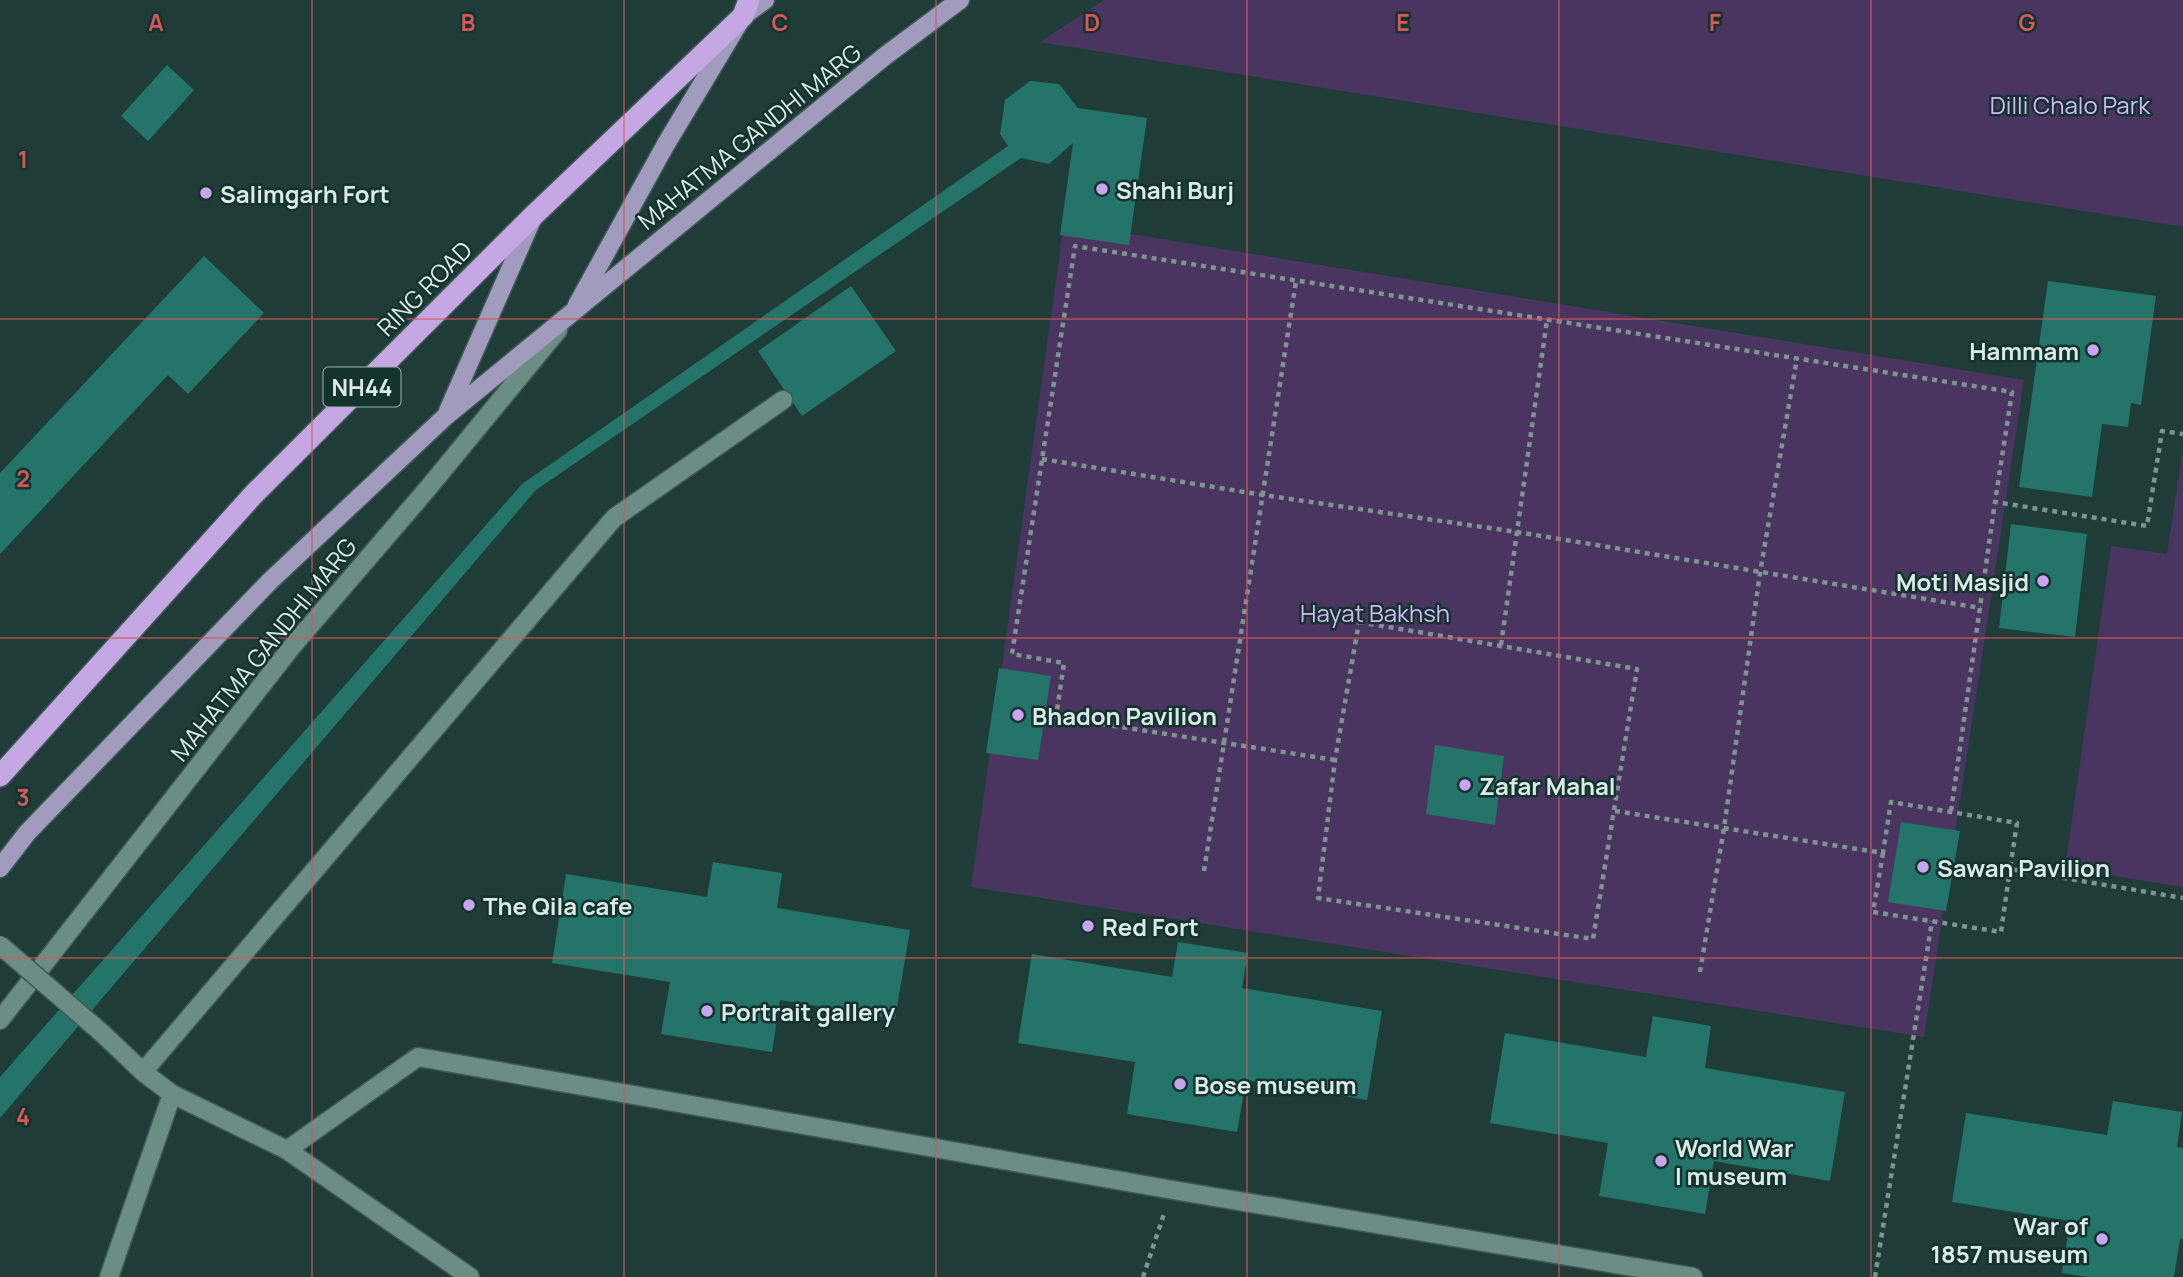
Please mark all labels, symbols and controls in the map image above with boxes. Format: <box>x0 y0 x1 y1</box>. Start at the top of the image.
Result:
text: A <box>148 6 164 38</box>
text: B <box>461 6 475 38</box>
text: C <box>772 6 789 38</box>
text: D <box>1084 6 1100 38</box>
text: E <box>1396 6 1410 38</box>
text: F <box>1709 6 1721 38</box>
text: G <box>2019 6 2036 38</box>
street label: MAHATMA GANDHI MARG <box>630 35 868 236</box>
park label: Dilli Chalo Park <box>1990 88 2151 121</box>
text: 1 <box>18 143 28 175</box>
place label: Shahi Burj <box>1116 173 1234 206</box>
place label: Salimgarh Fort <box>220 177 390 210</box>
marker: Shahi Burj <box>1094 181 1110 197</box>
marker: Salimgarh Fort <box>198 185 214 201</box>
street label: RING ROAD <box>369 233 479 343</box>
place label: Hammam <box>1969 334 2079 367</box>
marker: Hammam <box>2085 342 2101 358</box>
road number: NH44 <box>324 368 400 406</box>
text: 2 <box>16 462 30 494</box>
street label: MAHATMA GANDHI MARG <box>163 530 364 768</box>
place label: Moti Masjid <box>1896 565 2029 598</box>
marker: Moti Masjid <box>2035 573 2051 589</box>
park label: Hayat Bakhsh <box>1300 596 1450 629</box>
place label: Bhadon Pavilion <box>1032 699 1217 732</box>
marker: Bhadon Pavilion <box>1010 707 1026 723</box>
place label: Zafar Mahal <box>1479 769 1616 802</box>
marker: Zafar Mahal <box>1457 777 1473 793</box>
text: 3 <box>16 781 30 813</box>
place label: Sawan Pavilion <box>1937 851 2110 884</box>
marker: Sawan Pavilion <box>1915 859 1931 875</box>
place label: The Qila cafe <box>483 889 632 922</box>
marker: The Qila cafe <box>461 897 477 913</box>
place label: Red Fort <box>1102 910 1199 943</box>
marker: Red Fort <box>1080 918 1096 934</box>
place label: Portrait gallery <box>721 995 896 1028</box>
marker: Portrait gallery <box>699 1003 715 1019</box>
place label: Bose museum <box>1194 1068 1357 1101</box>
marker: Bose museum <box>1172 1076 1188 1092</box>
text: 4 <box>16 1100 30 1132</box>
place label: World War I museum <box>1675 1131 1793 1192</box>
marker: World War I museum <box>1653 1153 1669 1169</box>
place label: War of 1857 museum <box>1930 1209 2088 1270</box>
marker: War of 1857 museum <box>2094 1231 2110 1247</box>

